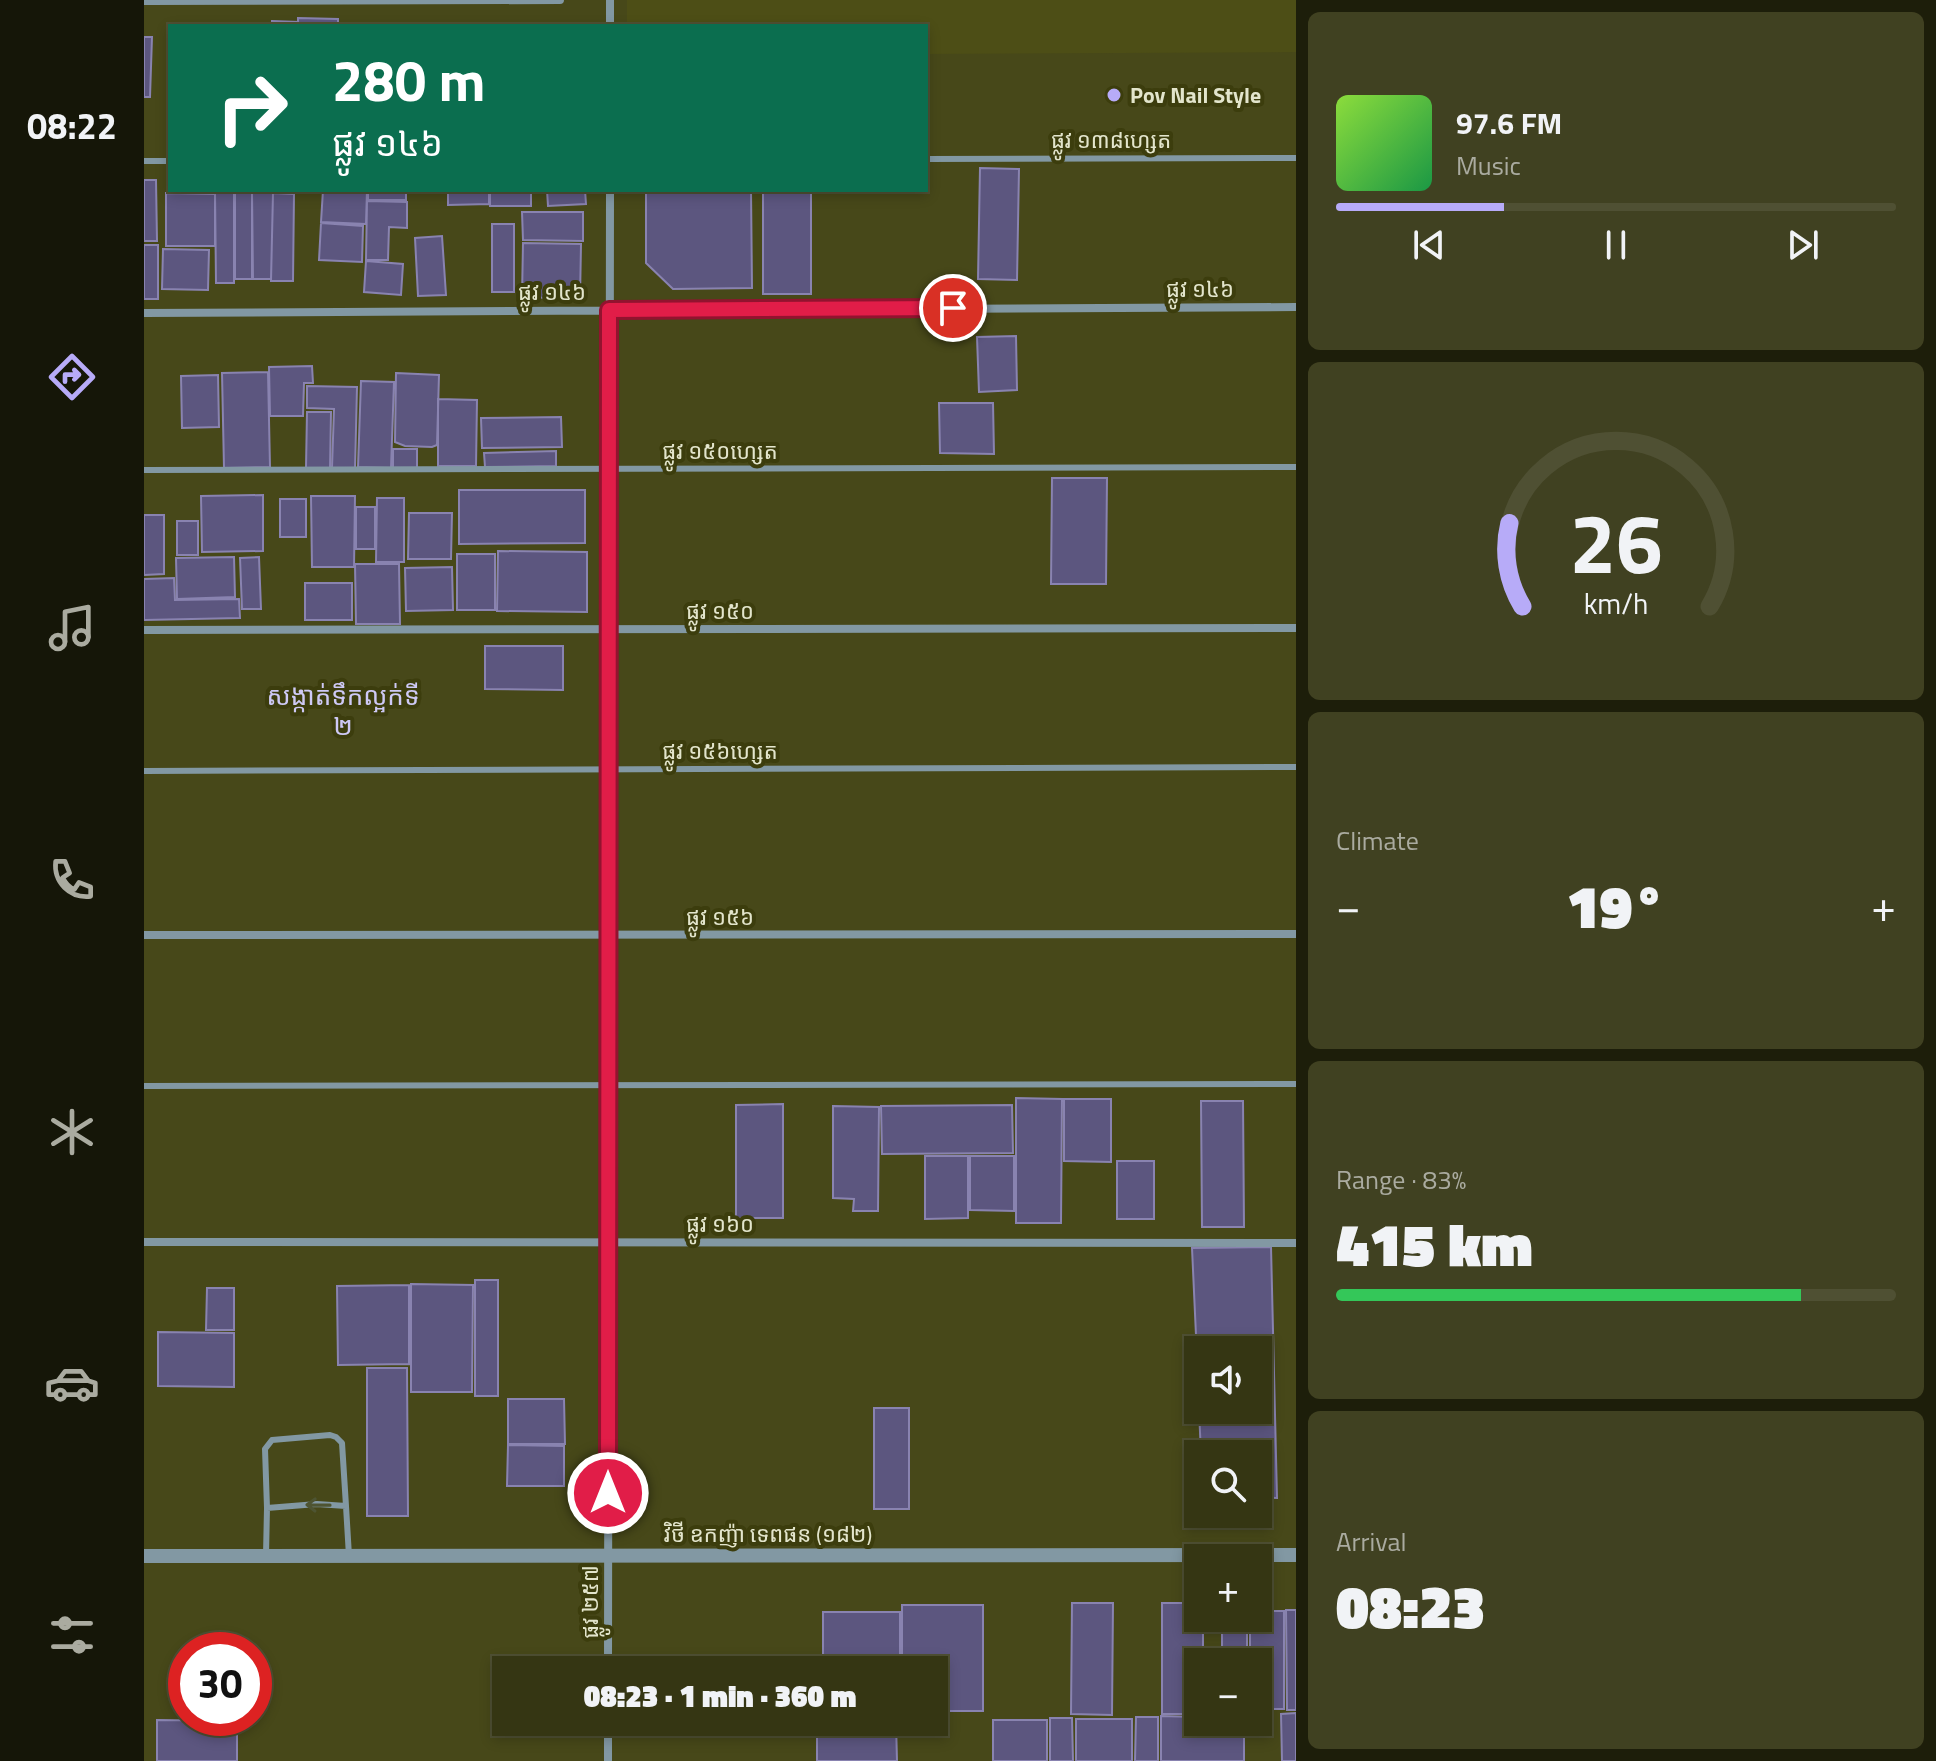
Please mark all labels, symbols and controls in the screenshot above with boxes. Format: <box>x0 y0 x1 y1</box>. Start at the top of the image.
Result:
text: 280 m <box>332 38 485 123</box>
icon: right <box>200 56 304 160</box>
place label: Pov Nail Style <box>1130 78 1261 112</box>
marker: Pov Nail Style <box>1105 86 1123 104</box>
text: 08:22 <box>27 98 117 153</box>
text: 97.6 FM <box>1456 100 1562 146</box>
text: ផ្លូវ ១៤៦ <box>332 115 443 170</box>
street label: ផ្លូវ ១៣៨ហ្សេត <box>1051 123 1171 161</box>
text: Music <box>1456 146 1521 185</box>
icon: previous <box>1407 223 1451 267</box>
icon: pause <box>1594 223 1638 267</box>
icon: next <box>1781 223 1825 267</box>
street label: ផ្លូវ ១៤៦ <box>1166 272 1234 310</box>
pin <box>919 274 987 342</box>
street label: ផ្លូវ ១៤៦ <box>518 275 586 313</box>
icon: arrive <box>931 286 975 330</box>
icon: directions <box>44 349 100 405</box>
street label: ផ្លូវ ១៥០ហ្សេត <box>662 434 778 472</box>
text: 26 <box>1569 478 1663 604</box>
text: km/h <box>1584 582 1648 625</box>
street label: ផ្លូវ ១៥០ <box>686 594 754 632</box>
icon: music <box>44 600 100 656</box>
district label: សង្កាត់ទឹកល្អក់ទី ២ <box>267 676 419 745</box>
street label: ផ្លូវ ១៥៦ហ្សេត <box>662 734 778 772</box>
text: Climate <box>1336 821 1419 860</box>
icon: phone <box>44 852 100 908</box>
text: 19° <box>1567 860 1666 951</box>
text: − <box>1336 872 1361 939</box>
text: + <box>1871 872 1896 939</box>
street label: ផ្លូវ ១៥៦ <box>686 900 754 938</box>
icon: climate <box>44 1104 100 1160</box>
text: Range · 83% <box>1336 1160 1466 1199</box>
text: 415 km <box>1336 1198 1533 1289</box>
street label: ផ្លូវ ១៦០ <box>686 1207 754 1245</box>
map controls <box>1184 1336 1272 1736</box>
button: sound <box>1184 1336 1272 1424</box>
icon: car <box>44 1355 100 1411</box>
button: search <box>1184 1440 1272 1528</box>
position arrow <box>566 1451 650 1535</box>
one-way arrow <box>305 1497 332 1513</box>
street label: វិថី ឧកញ៉ា ទេពផន (១៨២) <box>663 1517 872 1551</box>
text: Arrival <box>1336 1522 1407 1561</box>
button: + <box>1184 1544 1272 1632</box>
text: 08:23 <box>1336 1560 1485 1651</box>
street label: ផ្លូវ ២៥៧ <box>573 1565 611 1639</box>
icon: filters <box>44 1607 100 1663</box>
speed limit sign: 30 <box>168 1632 272 1736</box>
button: − <box>1184 1648 1272 1736</box>
text: 08:23 · 1 min · 360 m <box>584 1673 856 1719</box>

